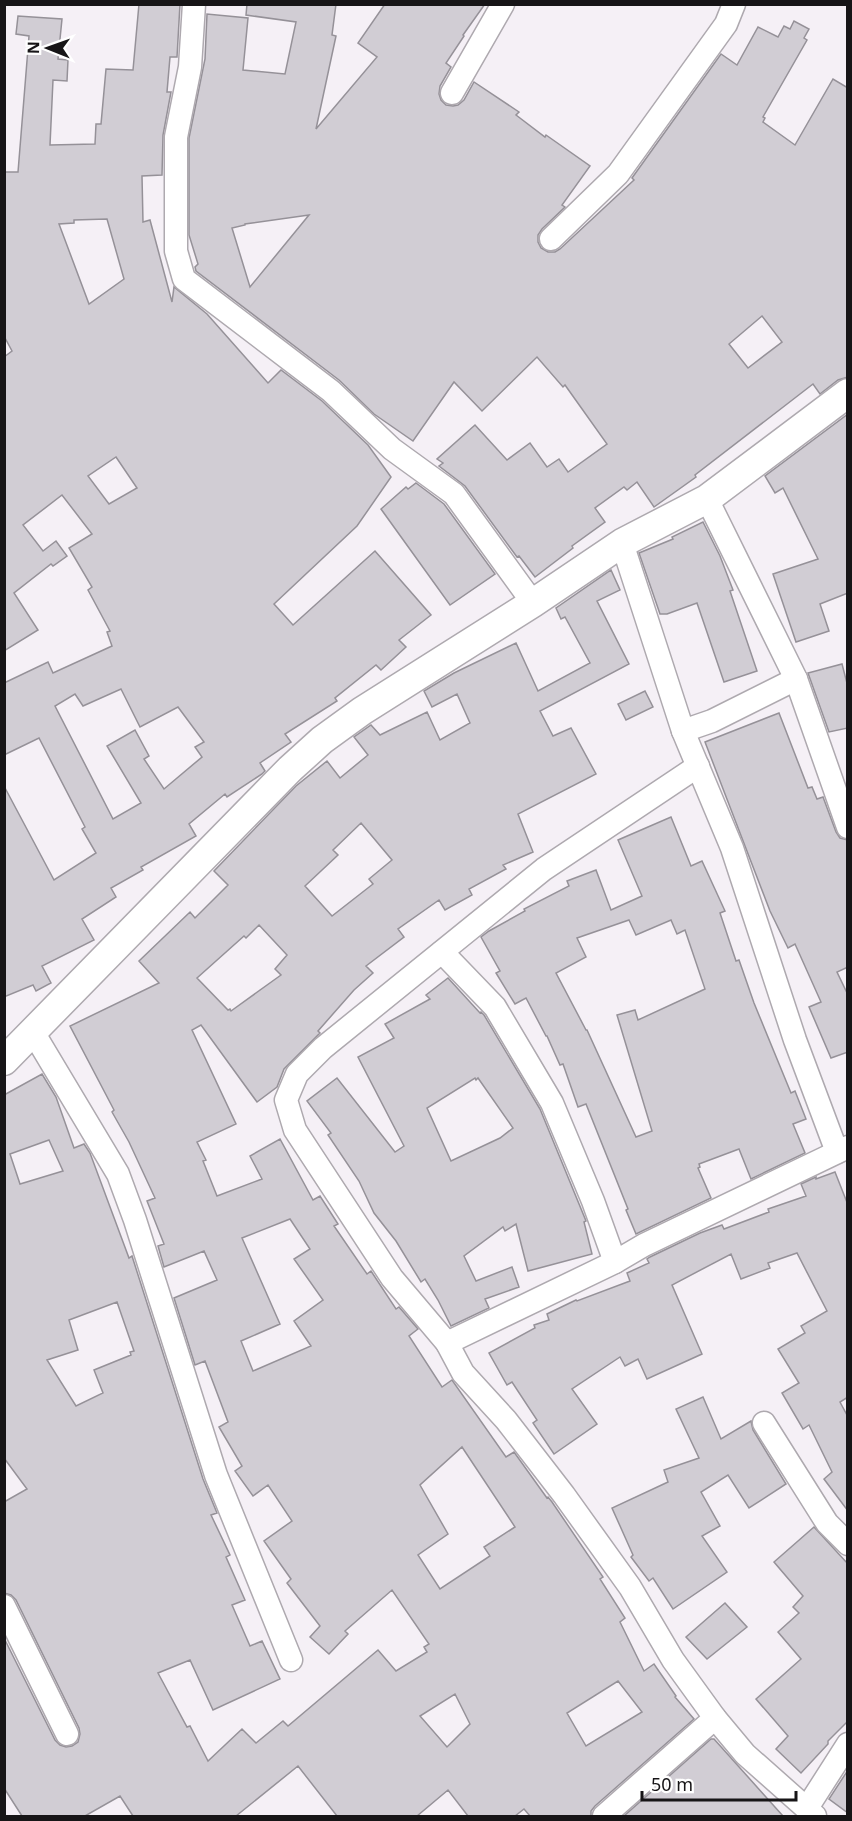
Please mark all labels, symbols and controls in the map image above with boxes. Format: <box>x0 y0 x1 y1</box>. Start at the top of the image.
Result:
north arrow <box>18 18 78 78</box>
text: N <box>22 41 44 54</box>
scale bar <box>642 1764 796 1802</box>
text: 50 m <box>651 1772 693 1796</box>

